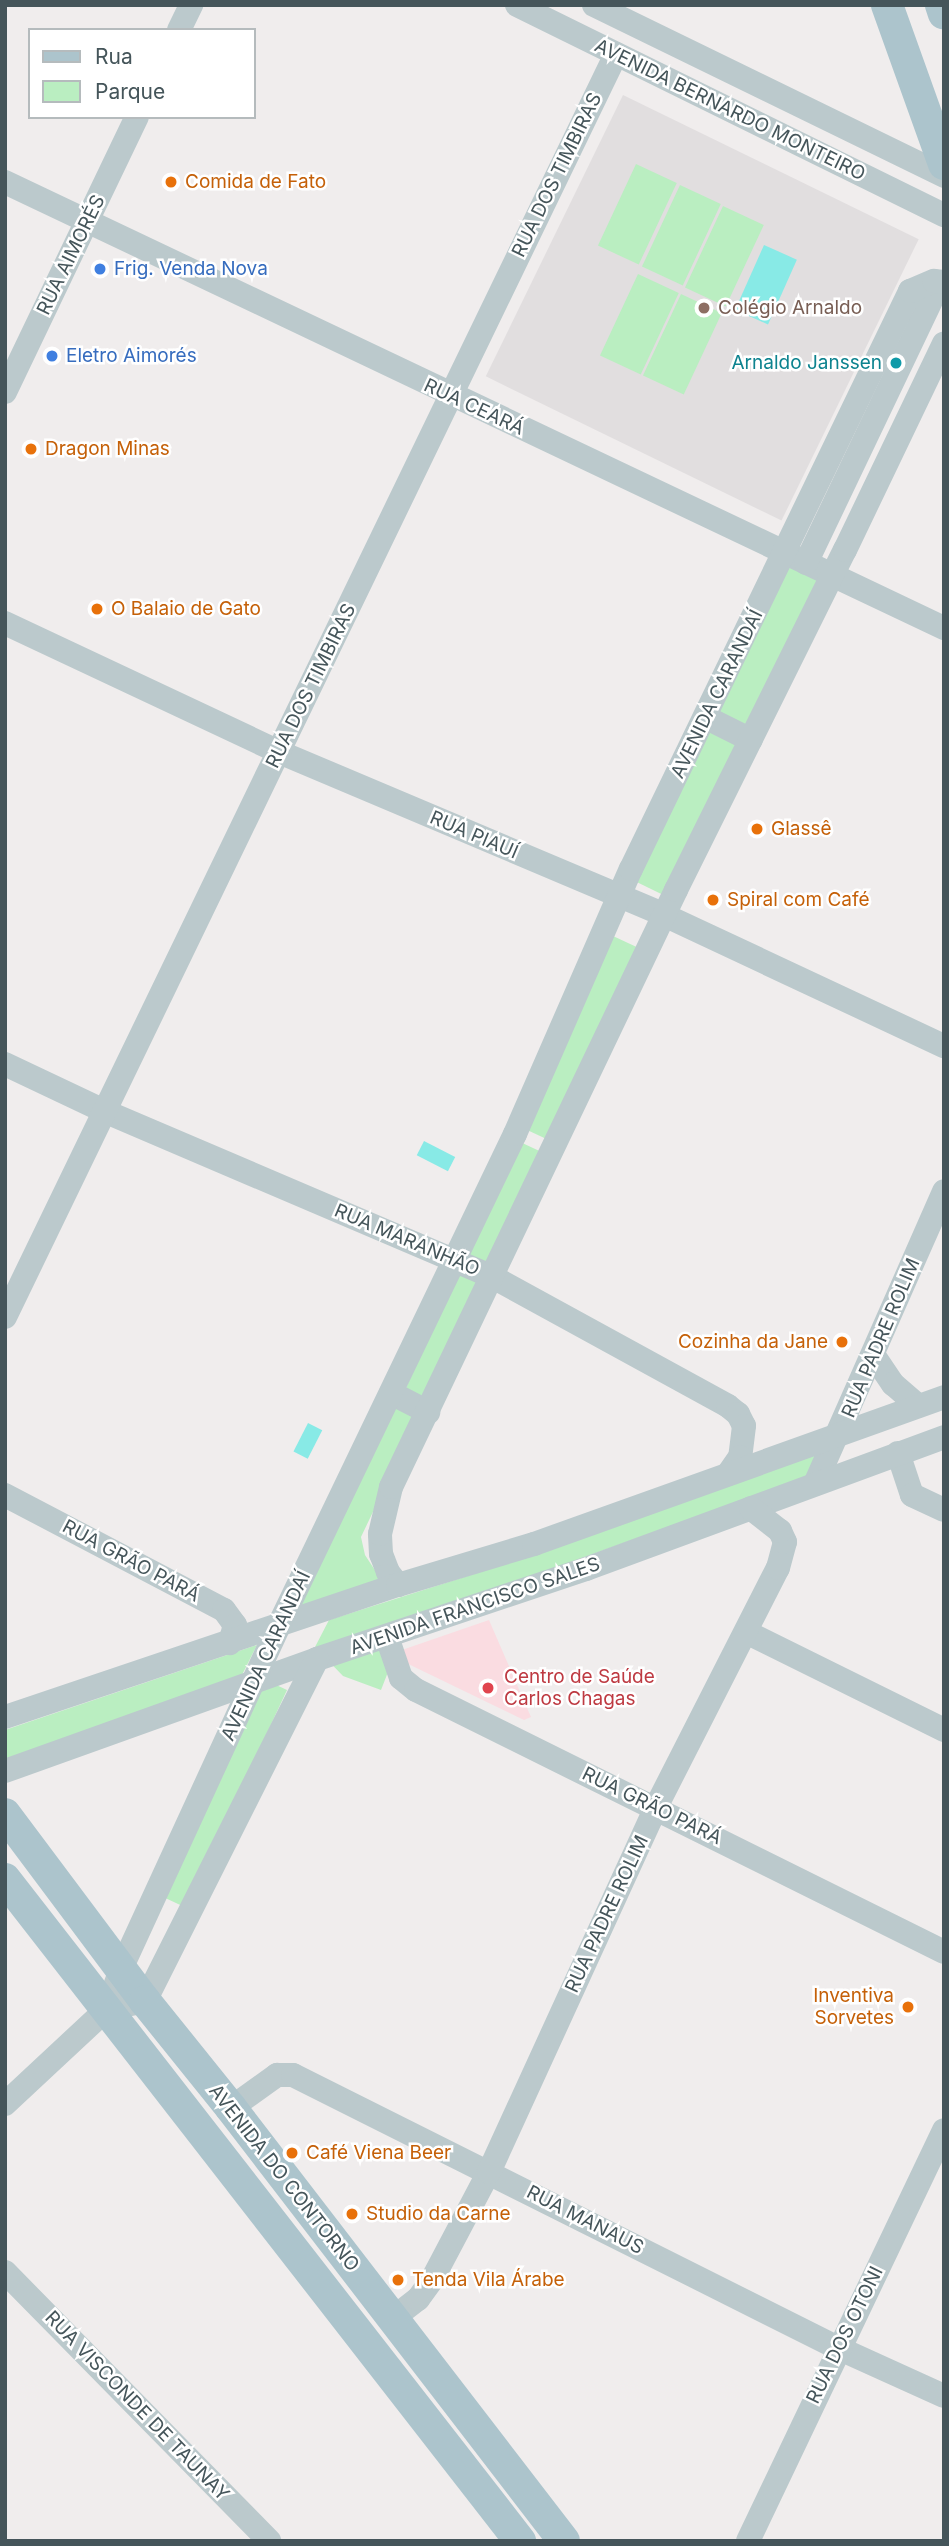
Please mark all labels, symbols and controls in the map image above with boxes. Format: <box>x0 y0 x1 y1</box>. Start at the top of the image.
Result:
legend <box>28 28 256 119</box>
street label: AVENIDA BERNARDO MONTEIRO <box>591 34 869 186</box>
text: Rua <box>95 44 133 69</box>
text: Parque <box>95 79 165 104</box>
street label: RUA DOS TIMBIRAS <box>507 89 607 261</box>
place label: Comida de Fato <box>185 171 326 193</box>
marker: Comida de Fato <box>163 174 179 190</box>
street label: RUA AIMORÉS <box>32 191 110 319</box>
place label: Frig. Venda Nova <box>114 258 268 280</box>
marker: Frig. Venda Nova <box>92 261 108 277</box>
place label: Colégio Arnaldo <box>718 297 862 319</box>
marker: Colégio Arnaldo <box>696 300 712 316</box>
place label: Eletro Aimorés <box>66 345 197 367</box>
marker: Eletro Aimorés <box>44 348 60 364</box>
place label: Arnaldo Janssen <box>731 352 882 374</box>
marker: Arnaldo Janssen <box>888 355 904 371</box>
street label: RUA CEARÁ <box>420 374 528 440</box>
place label: Dragon Minas <box>45 438 170 460</box>
marker: Dragon Minas <box>23 441 39 457</box>
place label: O Balaio de Gato <box>111 598 261 620</box>
street label: RUA DOS TIMBIRAS <box>261 600 361 772</box>
marker: O Balaio de Gato <box>89 601 105 617</box>
street label: AVENIDA CARANDAÍ <box>666 606 768 782</box>
street label: RUA PIAUÍ <box>426 806 522 864</box>
place label: Glassê <box>771 818 832 840</box>
marker: Glassê <box>749 821 765 837</box>
place label: Spiral com Café <box>727 889 870 911</box>
marker: Spiral com Café <box>705 892 721 908</box>
street label: RUA MARANHÃO <box>331 1199 483 1281</box>
street label: RUA PADRE ROLIM <box>837 1255 925 1421</box>
place label: Cozinha da Jane <box>678 1331 828 1353</box>
marker: Cozinha da Jane <box>834 1334 850 1350</box>
street label: RUA GRÃO PARÁ <box>58 1515 204 1607</box>
street label: AVENIDA FRANCISCO SALES <box>347 1552 603 1660</box>
street label: AVENIDA CARANDAÍ <box>217 1567 315 1745</box>
place label: Centro de Saúde Carlos Chagas <box>504 1666 655 1710</box>
marker: Centro de Saúde Carlos Chagas <box>478 1678 498 1698</box>
street label: RUA GRÃO PARÁ <box>579 1762 725 1850</box>
street label: RUA PADRE ROLIM <box>561 1832 653 1996</box>
place label: Inventiva Sorvetes <box>813 1985 894 2029</box>
marker: Inventiva Sorvetes <box>900 1999 916 2015</box>
street label: AVENIDA DO CONTORNO <box>204 2080 364 2276</box>
place label: Café Viena Beer <box>306 2142 451 2164</box>
marker: Café Viena Beer <box>284 2145 300 2161</box>
street label: RUA MANAUS <box>523 2181 647 2259</box>
place label: Studio da Carne <box>366 2203 511 2225</box>
marker: Studio da Carne <box>344 2206 360 2222</box>
street label: RUA DOS OTONI <box>802 2263 888 2407</box>
place label: Tenda Vila Árabe <box>412 2269 565 2291</box>
marker: Tenda Vila Árabe <box>390 2272 406 2288</box>
street label: RUA VISCONDE DE TAUNAY <box>40 2306 234 2506</box>

